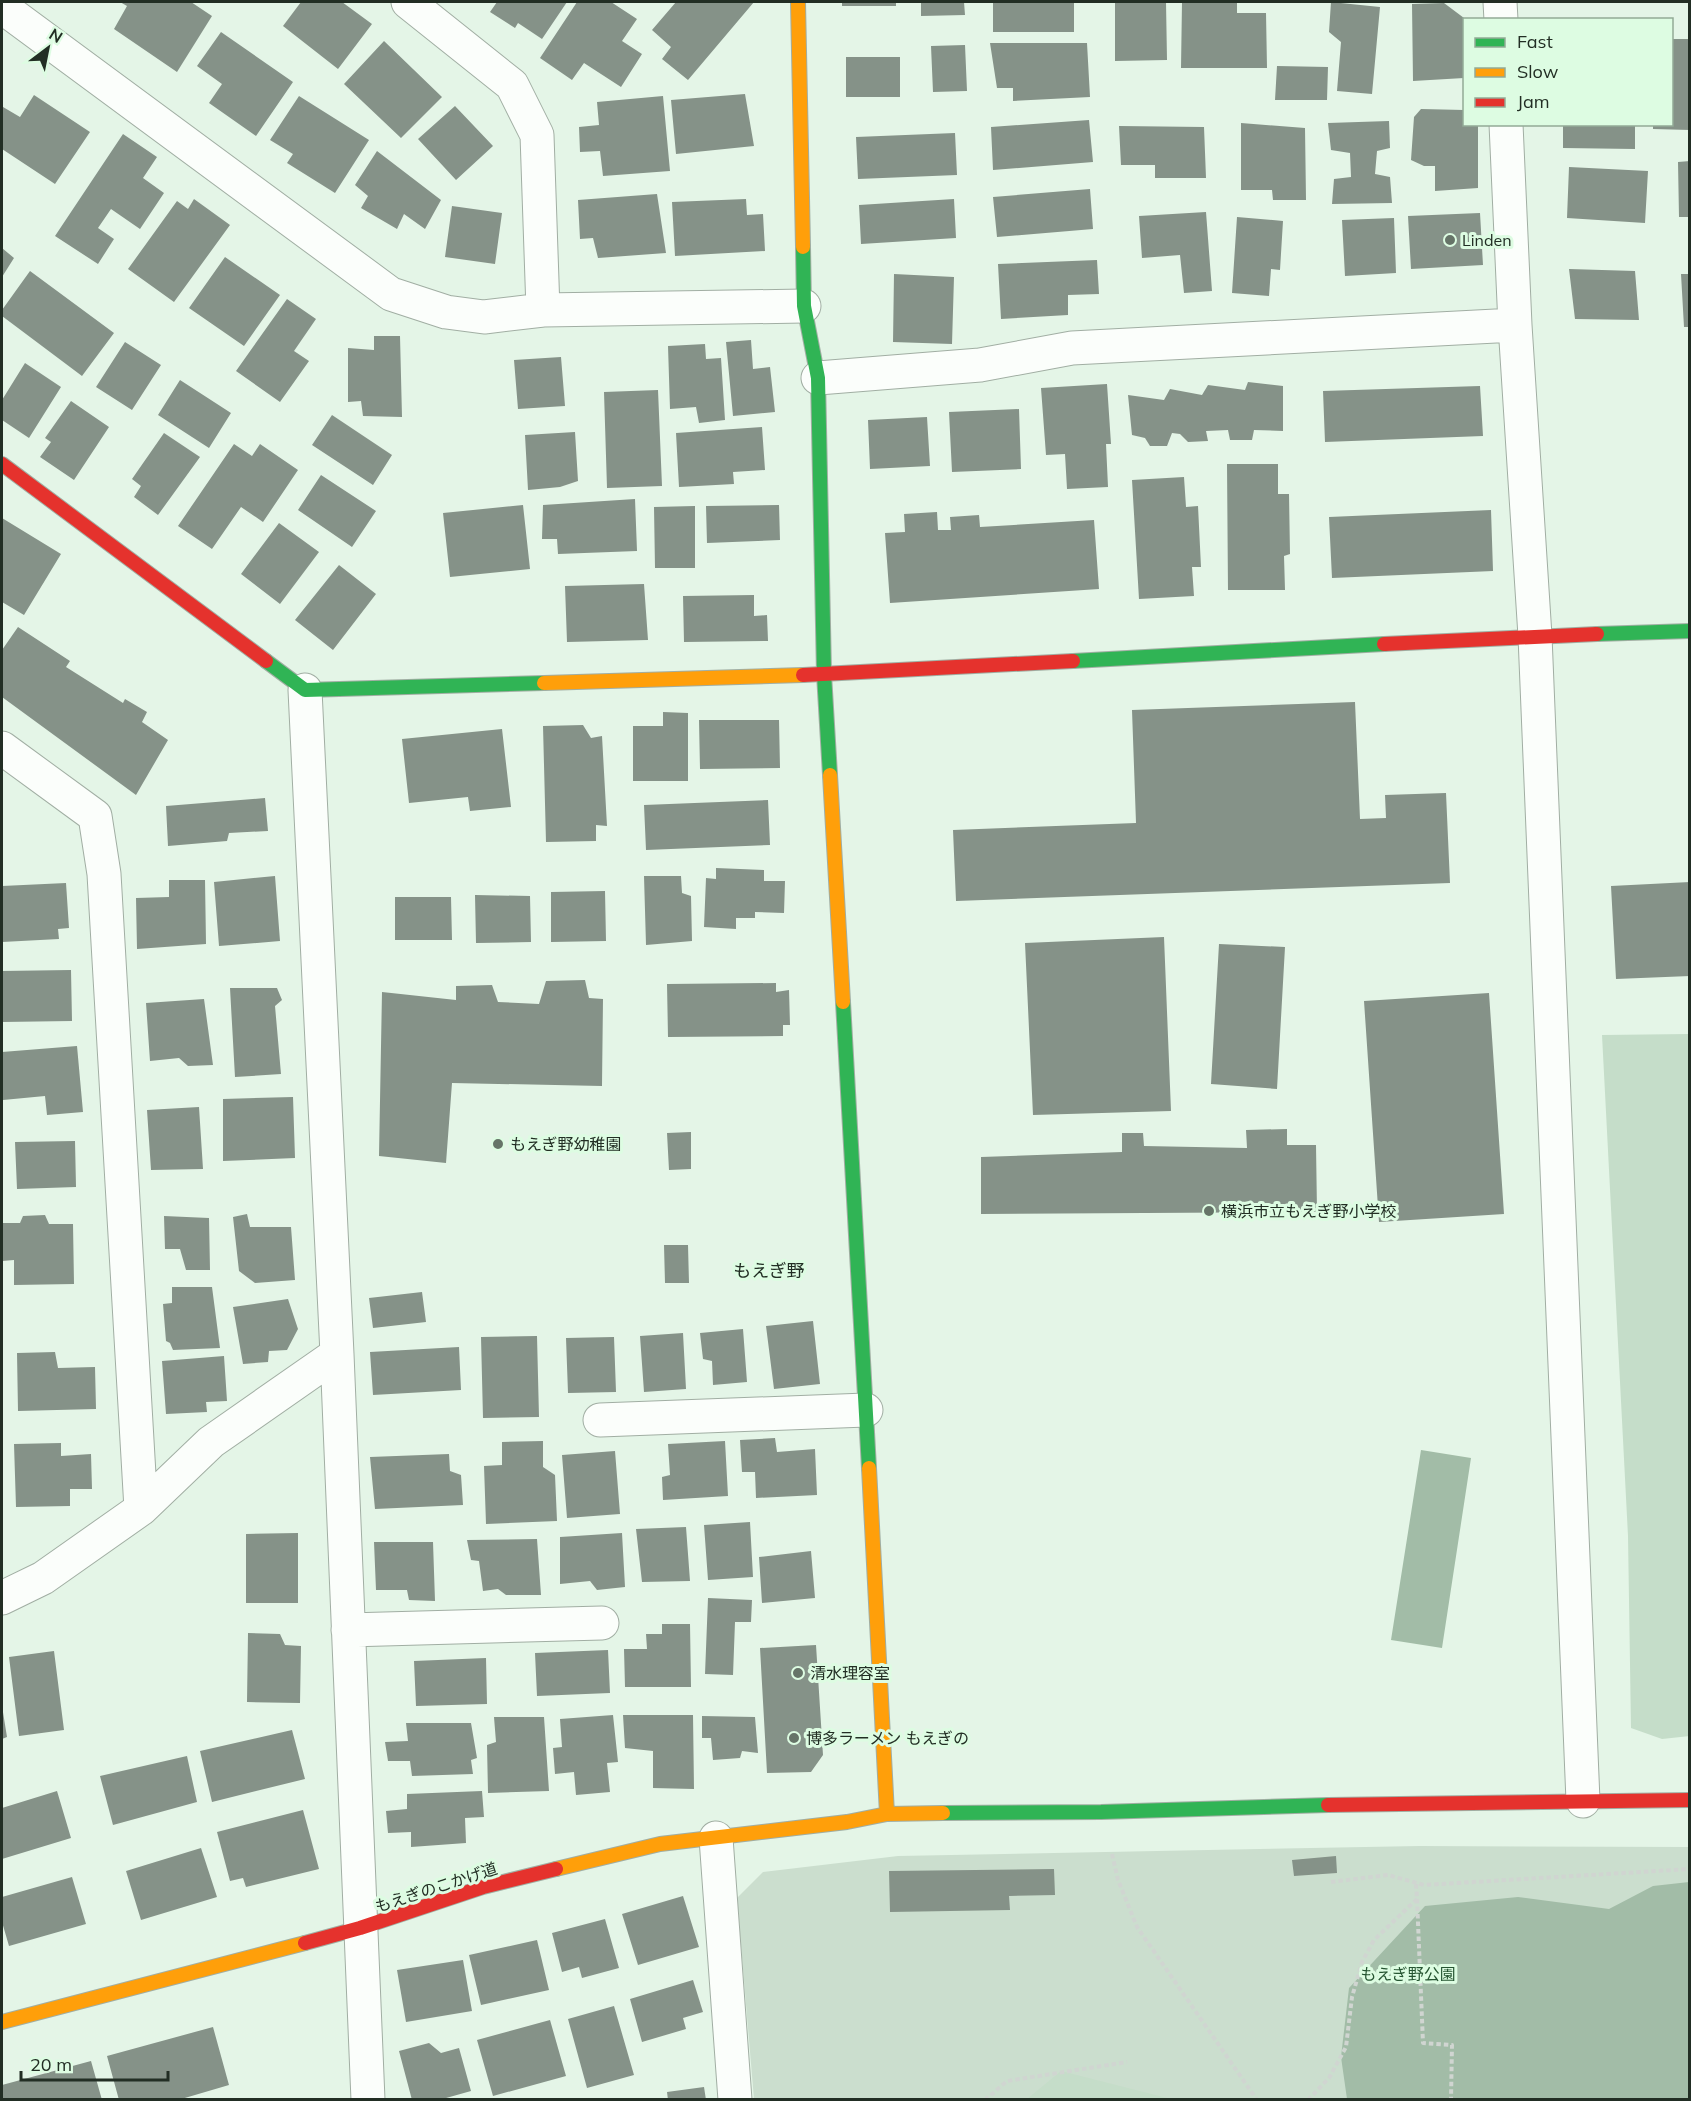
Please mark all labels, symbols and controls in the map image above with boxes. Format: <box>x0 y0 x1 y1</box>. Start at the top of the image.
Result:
north arrow <box>18 18 78 78</box>
legend <box>1463 18 1673 126</box>
text: N <box>46 24 66 47</box>
text: Fast <box>1517 30 1553 53</box>
text: Slow <box>1517 60 1559 83</box>
text: Jam <box>1517 90 1550 113</box>
place label: Linden <box>1462 230 1512 250</box>
marker: Linden <box>1443 233 1457 247</box>
place label: もえぎ野幼稚園 <box>510 1134 622 1154</box>
marker: もえぎ野幼稚園 <box>491 1137 505 1151</box>
place label: 横浜市立もえぎ野小学校 <box>1221 1201 1397 1221</box>
marker: 横浜市立もえぎ野小学校 <box>1202 1204 1216 1218</box>
district label: もえぎ野 <box>733 1259 805 1282</box>
place label: 清水理容室 <box>810 1663 890 1683</box>
marker: 清水理容室 <box>791 1666 805 1680</box>
place label: 博多ラーメン もえぎの <box>806 1728 969 1748</box>
marker: 博多ラーメン もえぎの <box>787 1731 801 1745</box>
street label: もえぎのこかげ道 <box>372 1858 500 1916</box>
park label: もえぎ野公園 <box>1360 1964 1456 1984</box>
scale bar <box>21 2044 168 2082</box>
text: 20 m <box>30 2053 72 2076</box>

